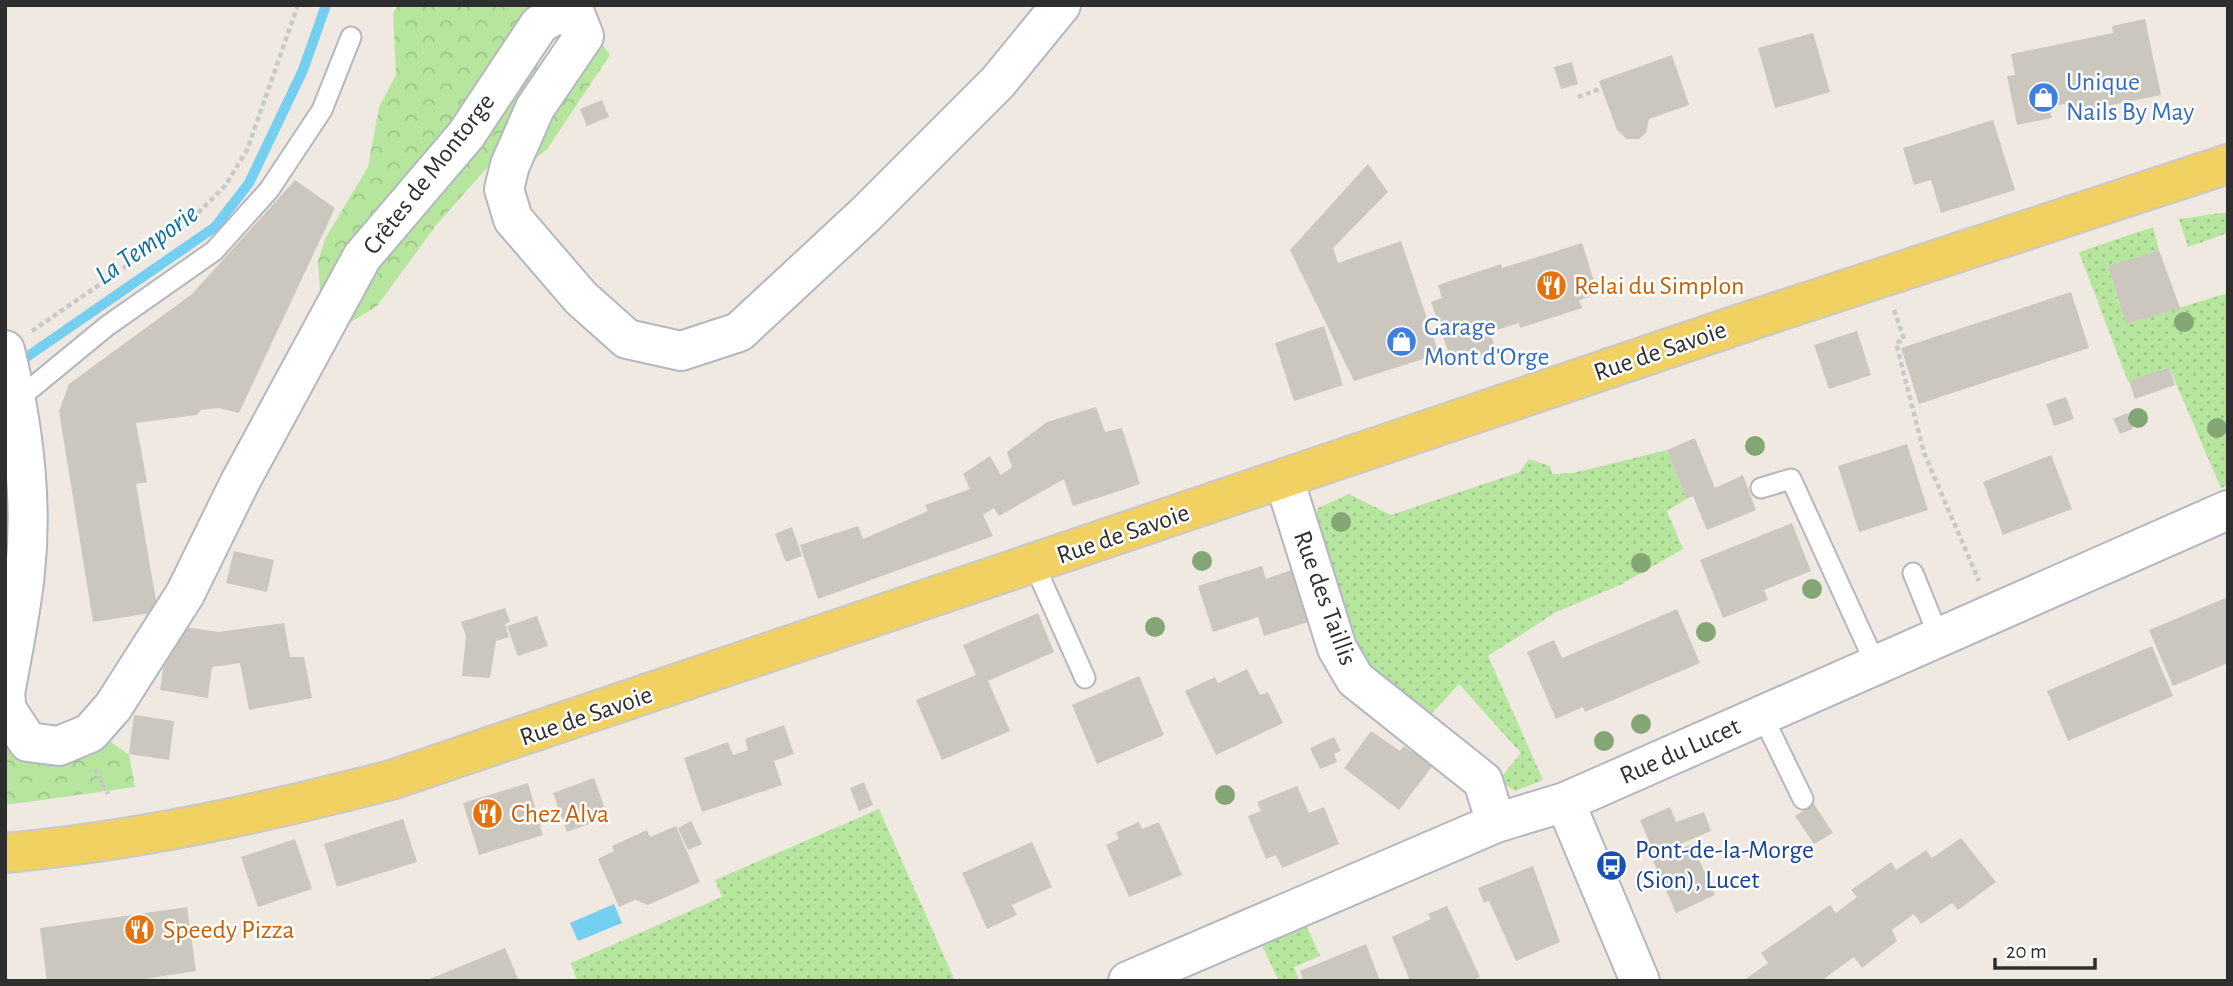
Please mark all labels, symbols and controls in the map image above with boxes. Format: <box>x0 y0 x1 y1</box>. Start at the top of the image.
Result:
place label: Unique Nails By May <box>2066 69 2194 125</box>
shop icon: Unique Nails By May <box>2026 80 2060 114</box>
street label: Crêtes de Montorge <box>358 89 500 259</box>
water label: La Temporie <box>90 199 204 291</box>
restaurant icon: Relai du Simplon <box>1534 269 1568 303</box>
place label: Relai du Simplon <box>1574 273 1744 299</box>
place label: Garage Mont d'Orge <box>1424 314 1549 370</box>
street label: Rue de Savoie <box>1590 316 1730 386</box>
shop icon: Garage Mont d'Orge <box>1384 325 1418 359</box>
street label: Rue de Savoie <box>1053 499 1193 569</box>
street label: Rue des Taillis <box>1289 527 1361 669</box>
street label: Rue de Savoie <box>516 681 656 751</box>
street label: Rue du Lucet <box>1616 713 1744 789</box>
restaurant icon: Chez Alva <box>471 797 505 831</box>
place label: Chez Alva <box>511 801 609 827</box>
place label: Pont-de-la-Morge (Sion), Lucet <box>1635 837 1814 893</box>
bus stop icon: Pont-de-la-Morge (Sion), Lucet <box>1595 848 1629 882</box>
restaurant icon: Speedy Pizza <box>123 913 157 947</box>
place label: Speedy Pizza <box>163 917 295 943</box>
scale bar <box>1995 926 2095 970</box>
text: 20 m <box>2006 941 2047 962</box>

